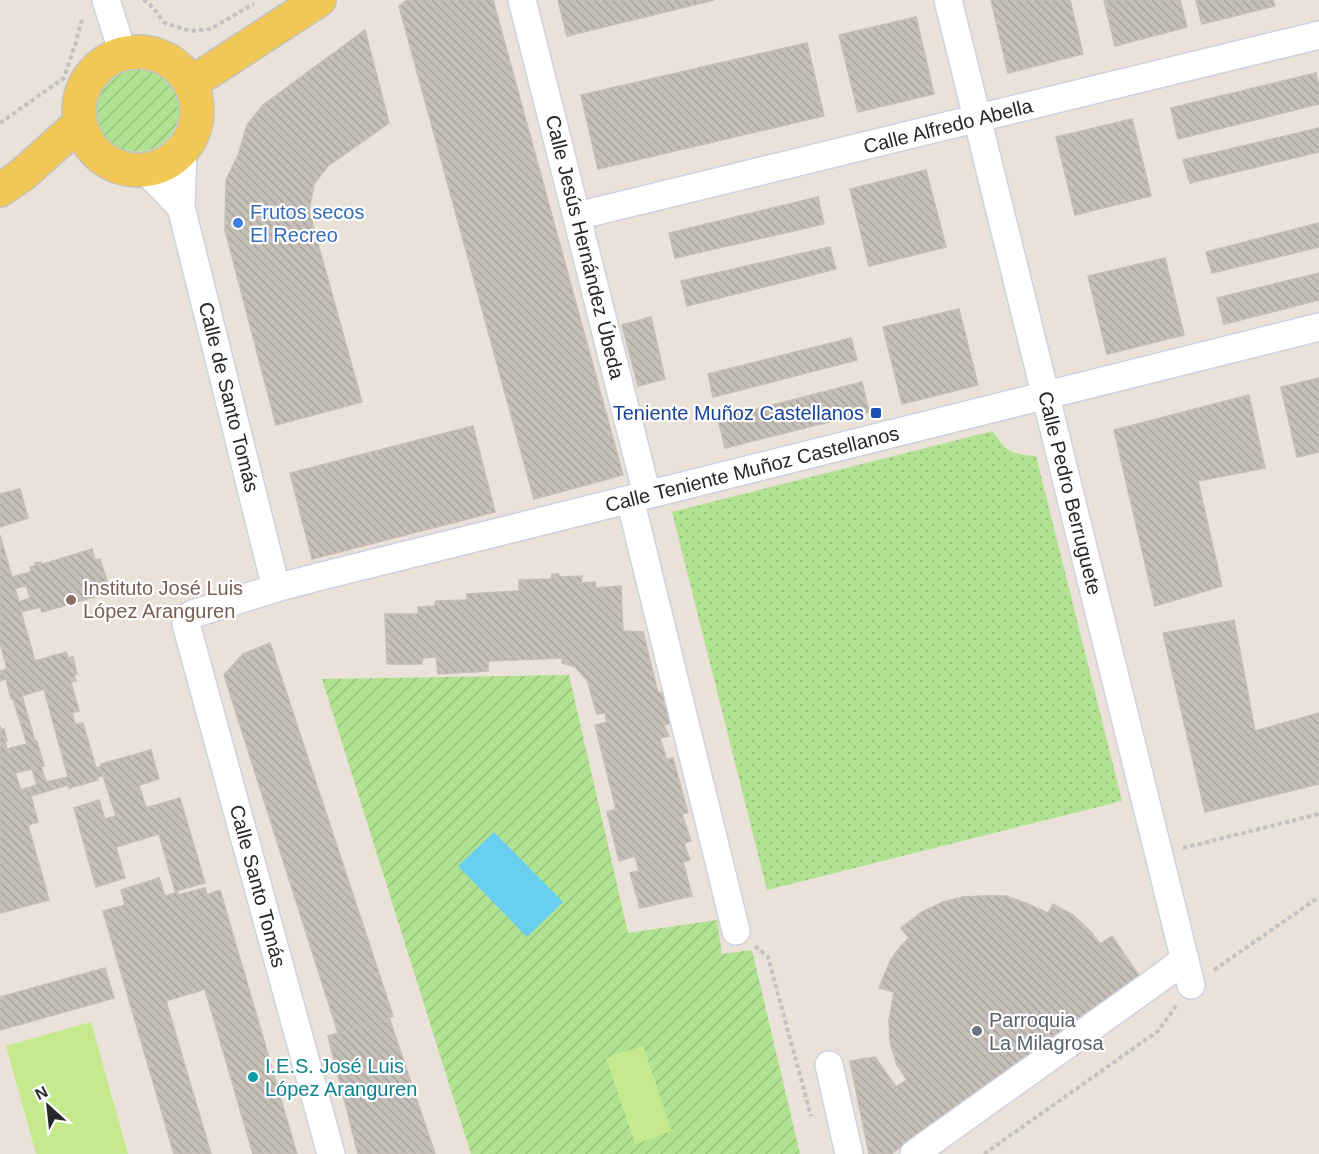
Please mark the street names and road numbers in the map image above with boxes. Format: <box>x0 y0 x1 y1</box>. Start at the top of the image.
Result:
street label: Calle Alfredo Abella <box>861 94 1036 158</box>
street label: Calle Jesús Hernández Úbeda <box>542 113 629 382</box>
street label: Calle de Santo Tomás <box>195 300 263 494</box>
street label: Calle Pedro Berruguete <box>1034 389 1106 597</box>
street label: Calle Teniente Muñoz Castellanos <box>603 422 901 516</box>
street label: Calle Santo Tomás <box>226 802 290 970</box>

